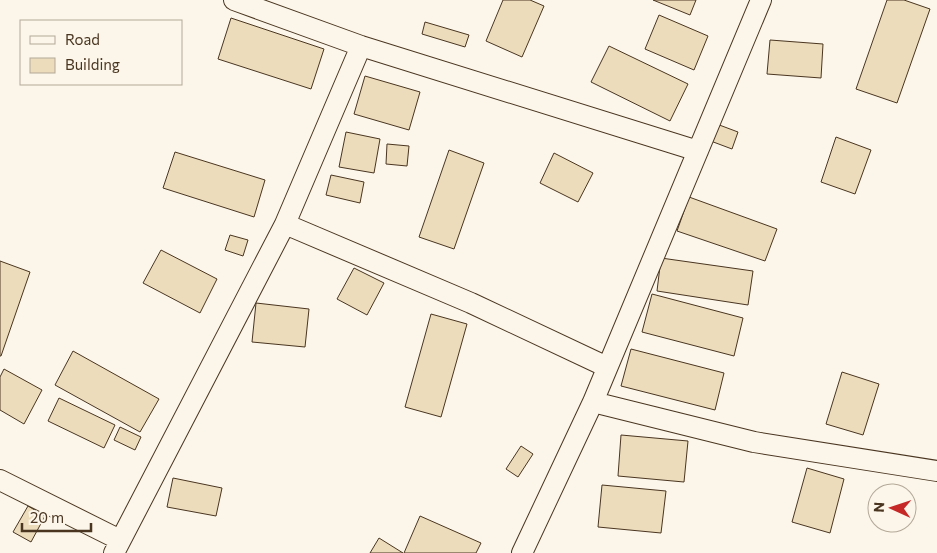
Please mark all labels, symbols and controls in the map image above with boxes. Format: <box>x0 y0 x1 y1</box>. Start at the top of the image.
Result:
legend <box>20 20 182 85</box>
text: Road <box>65 30 100 48</box>
text: Building <box>65 55 120 73</box>
north arrow <box>867 483 917 533</box>
scale bar <box>22 500 91 532</box>
text: N <box>870 502 887 513</box>
text: 20 m <box>30 508 64 526</box>

